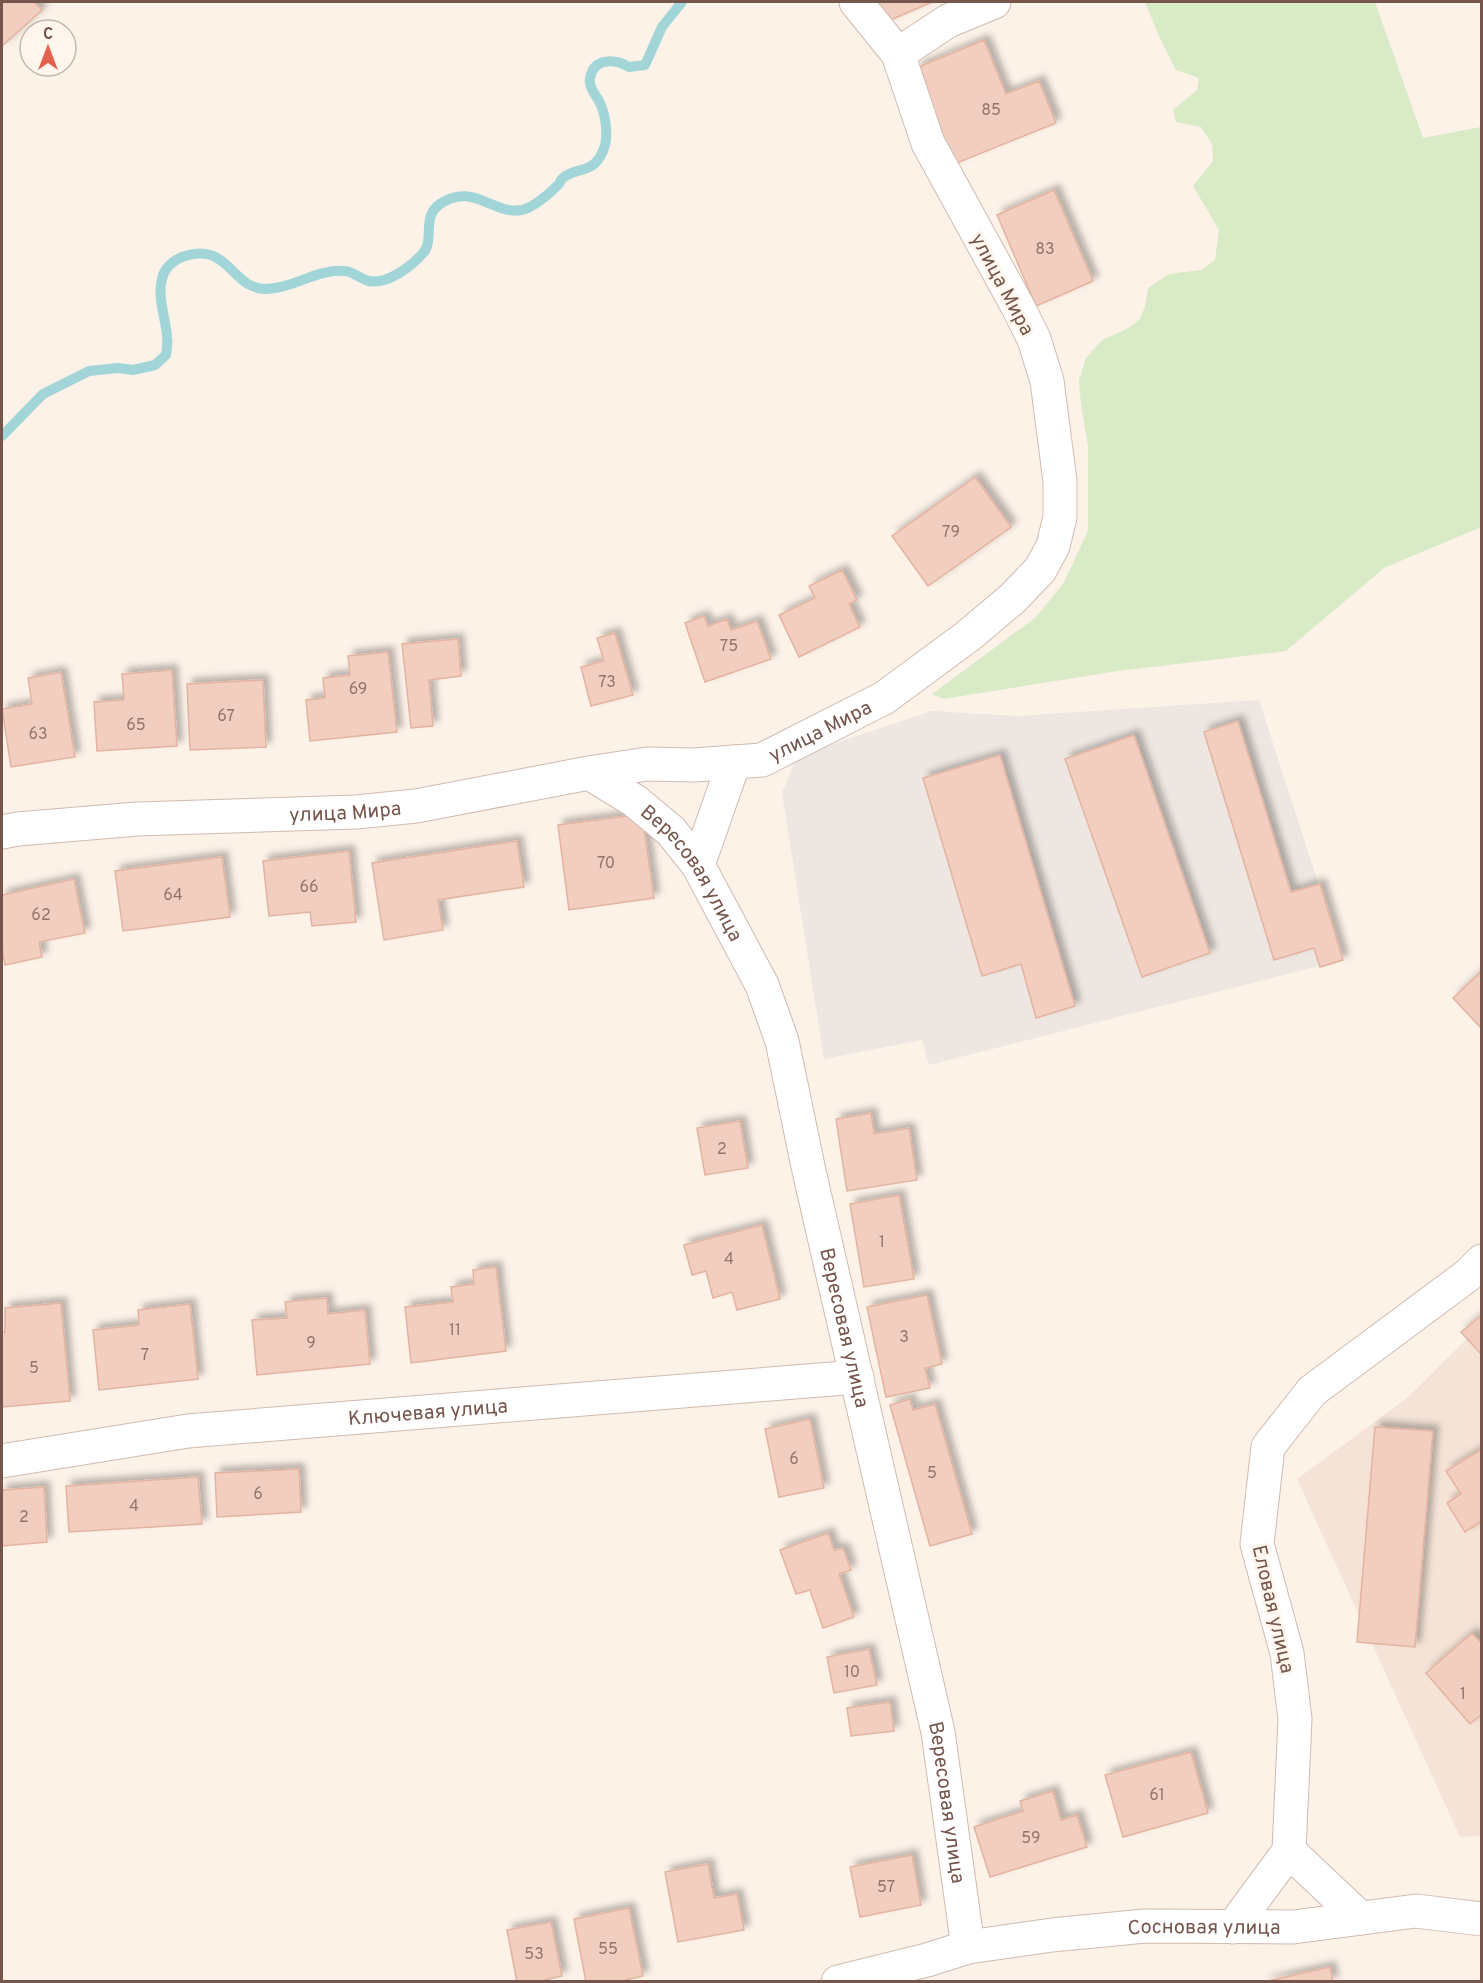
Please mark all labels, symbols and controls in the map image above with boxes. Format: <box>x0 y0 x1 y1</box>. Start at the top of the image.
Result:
north arrow <box>18 18 78 78</box>
text: С <box>43 25 53 45</box>
house number: 85 <box>981 101 1001 121</box>
street label: улица Мира <box>963 229 1039 341</box>
house number: 83 <box>1035 240 1055 260</box>
house number: 79 <box>942 523 960 543</box>
house number: 75 <box>720 637 738 657</box>
house number: 73 <box>598 673 616 693</box>
house number: 69 <box>349 680 367 700</box>
street label: улица Мира <box>765 695 877 769</box>
house number: 67 <box>217 707 235 727</box>
house number: 65 <box>126 716 146 736</box>
house number: 63 <box>28 725 48 745</box>
street label: улица Мира <box>289 797 403 829</box>
street label: Вересовая улица <box>634 800 747 947</box>
house number: 70 <box>597 854 615 874</box>
house number: 66 <box>299 878 319 898</box>
house number: 64 <box>163 886 183 906</box>
house number: 62 <box>31 906 51 926</box>
house number: 2 <box>717 1140 727 1160</box>
house number: 1 <box>879 1233 885 1253</box>
street label: Вересовая улица <box>812 1245 874 1410</box>
house number: 4 <box>724 1250 734 1270</box>
house number: 11 <box>449 1321 461 1341</box>
house number: 3 <box>899 1328 909 1348</box>
house number: 9 <box>306 1334 316 1354</box>
house number: 7 <box>141 1346 149 1366</box>
house number: 5 <box>29 1359 39 1379</box>
street label: Ключевая улица <box>347 1394 509 1433</box>
house number: 6 <box>789 1450 799 1470</box>
house number: 5 <box>927 1464 937 1484</box>
house number: 6 <box>253 1485 263 1505</box>
house number: 4 <box>129 1497 139 1517</box>
house number: 2 <box>19 1508 29 1528</box>
street label: Еловая улица <box>1245 1543 1299 1676</box>
house number: 10 <box>844 1663 860 1683</box>
house number: 1 <box>1460 1685 1466 1705</box>
street label: Вересовая улица <box>921 1719 970 1885</box>
house number: 61 <box>1149 1786 1165 1806</box>
house number: 59 <box>1021 1829 1041 1849</box>
house number: 57 <box>877 1878 895 1898</box>
street label: Сосновая улица <box>1127 1915 1281 1943</box>
house number: 55 <box>598 1940 618 1960</box>
house number: 53 <box>524 1945 544 1965</box>

